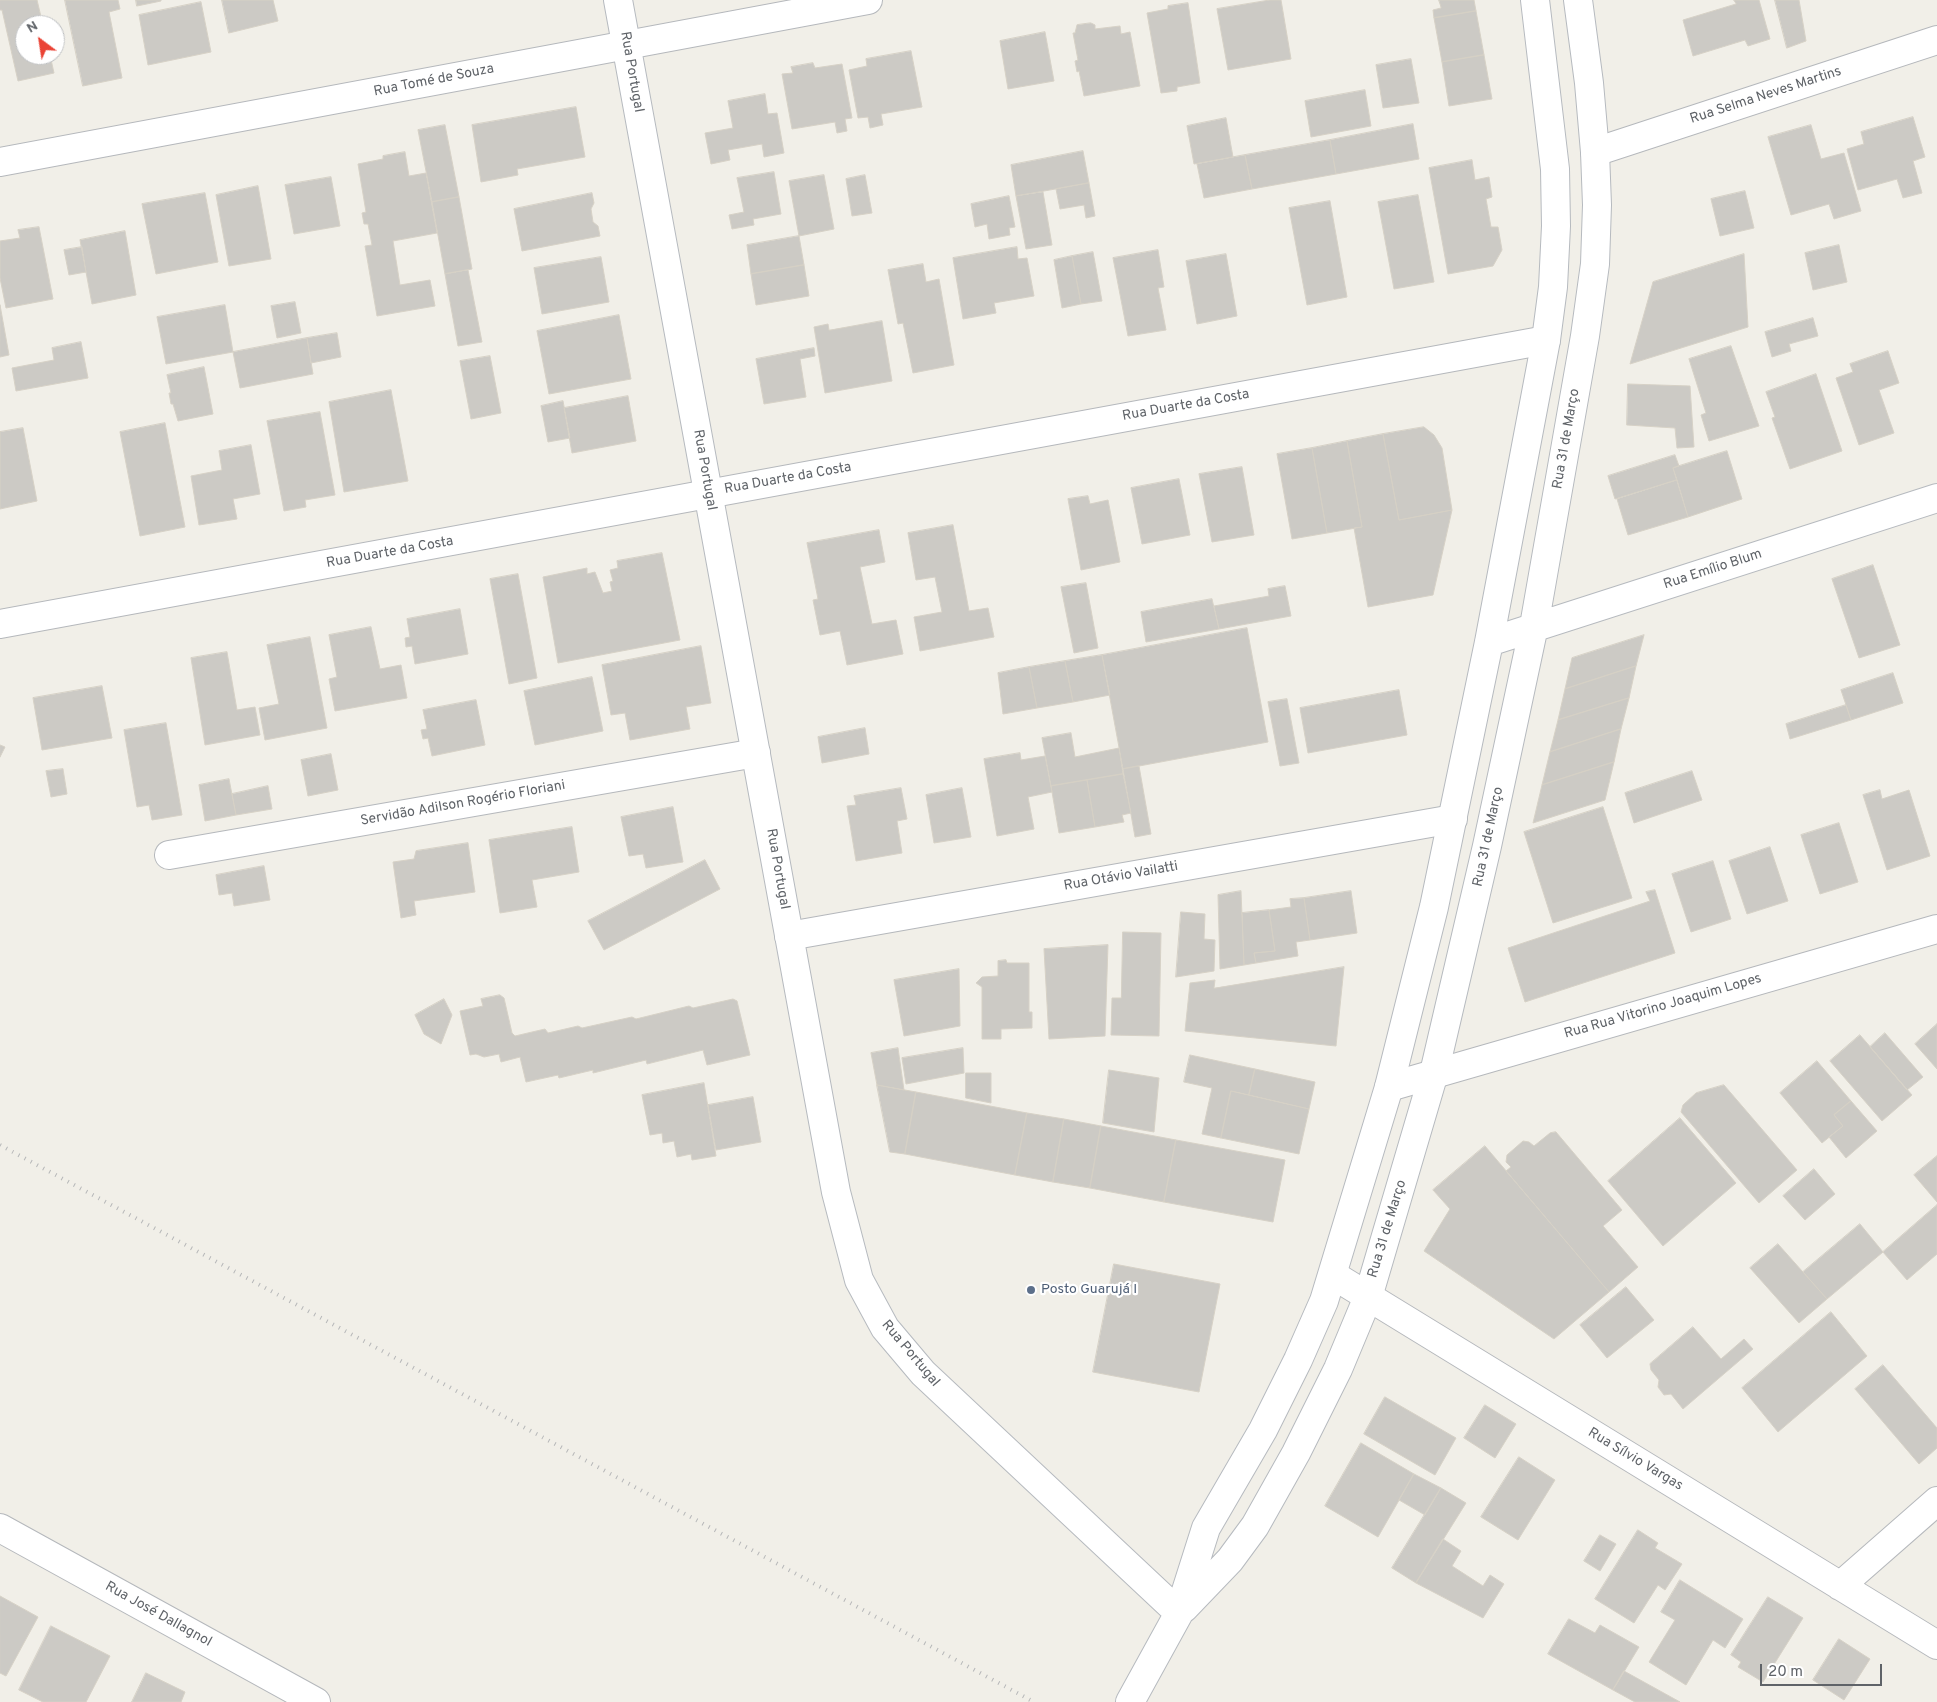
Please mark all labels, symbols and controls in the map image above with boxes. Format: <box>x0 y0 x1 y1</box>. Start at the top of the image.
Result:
north arrow <box>15 15 65 65</box>
text: N <box>24 18 41 37</box>
street label: Rua Portugal <box>616 30 646 114</box>
street label: Rua Tomé de Souza <box>372 61 496 101</box>
street label: Rua Selma Neves Martins <box>1688 64 1844 128</box>
street label: Rua Duarte da Costa <box>1121 387 1251 425</box>
street label: Rua 31 de Março <box>1550 387 1584 491</box>
street label: Rua Portugal <box>689 428 719 512</box>
street label: Rua Duarte da Costa <box>723 460 853 498</box>
street label: Rua Duarte da Costa <box>325 534 455 572</box>
street label: Rua Emílio Blum <box>1662 546 1764 594</box>
street label: Servidão Adilson Rogério Floriani <box>359 778 567 830</box>
street label: Rua 31 de Março <box>1470 785 1508 889</box>
street label: Rua Portugal <box>762 827 792 911</box>
street label: Rua Otávio Vailatti <box>1063 859 1179 895</box>
street label: Rua Rua Vitorino Joaquim Lopes <box>1562 971 1764 1043</box>
street label: Rua 31 de Março <box>1365 1178 1411 1280</box>
place label: Posto Guarujá I <box>1041 1282 1137 1298</box>
marker: Posto Guarujá I <box>1025 1284 1037 1296</box>
street label: Rua Portugal <box>877 1317 943 1391</box>
street label: Rua Sílvio Vargas <box>1584 1425 1686 1495</box>
street label: Rua José Dallagnol <box>102 1579 214 1651</box>
scale bar <box>1762 1654 1884 1686</box>
text: 20 m <box>1768 1663 1803 1682</box>

